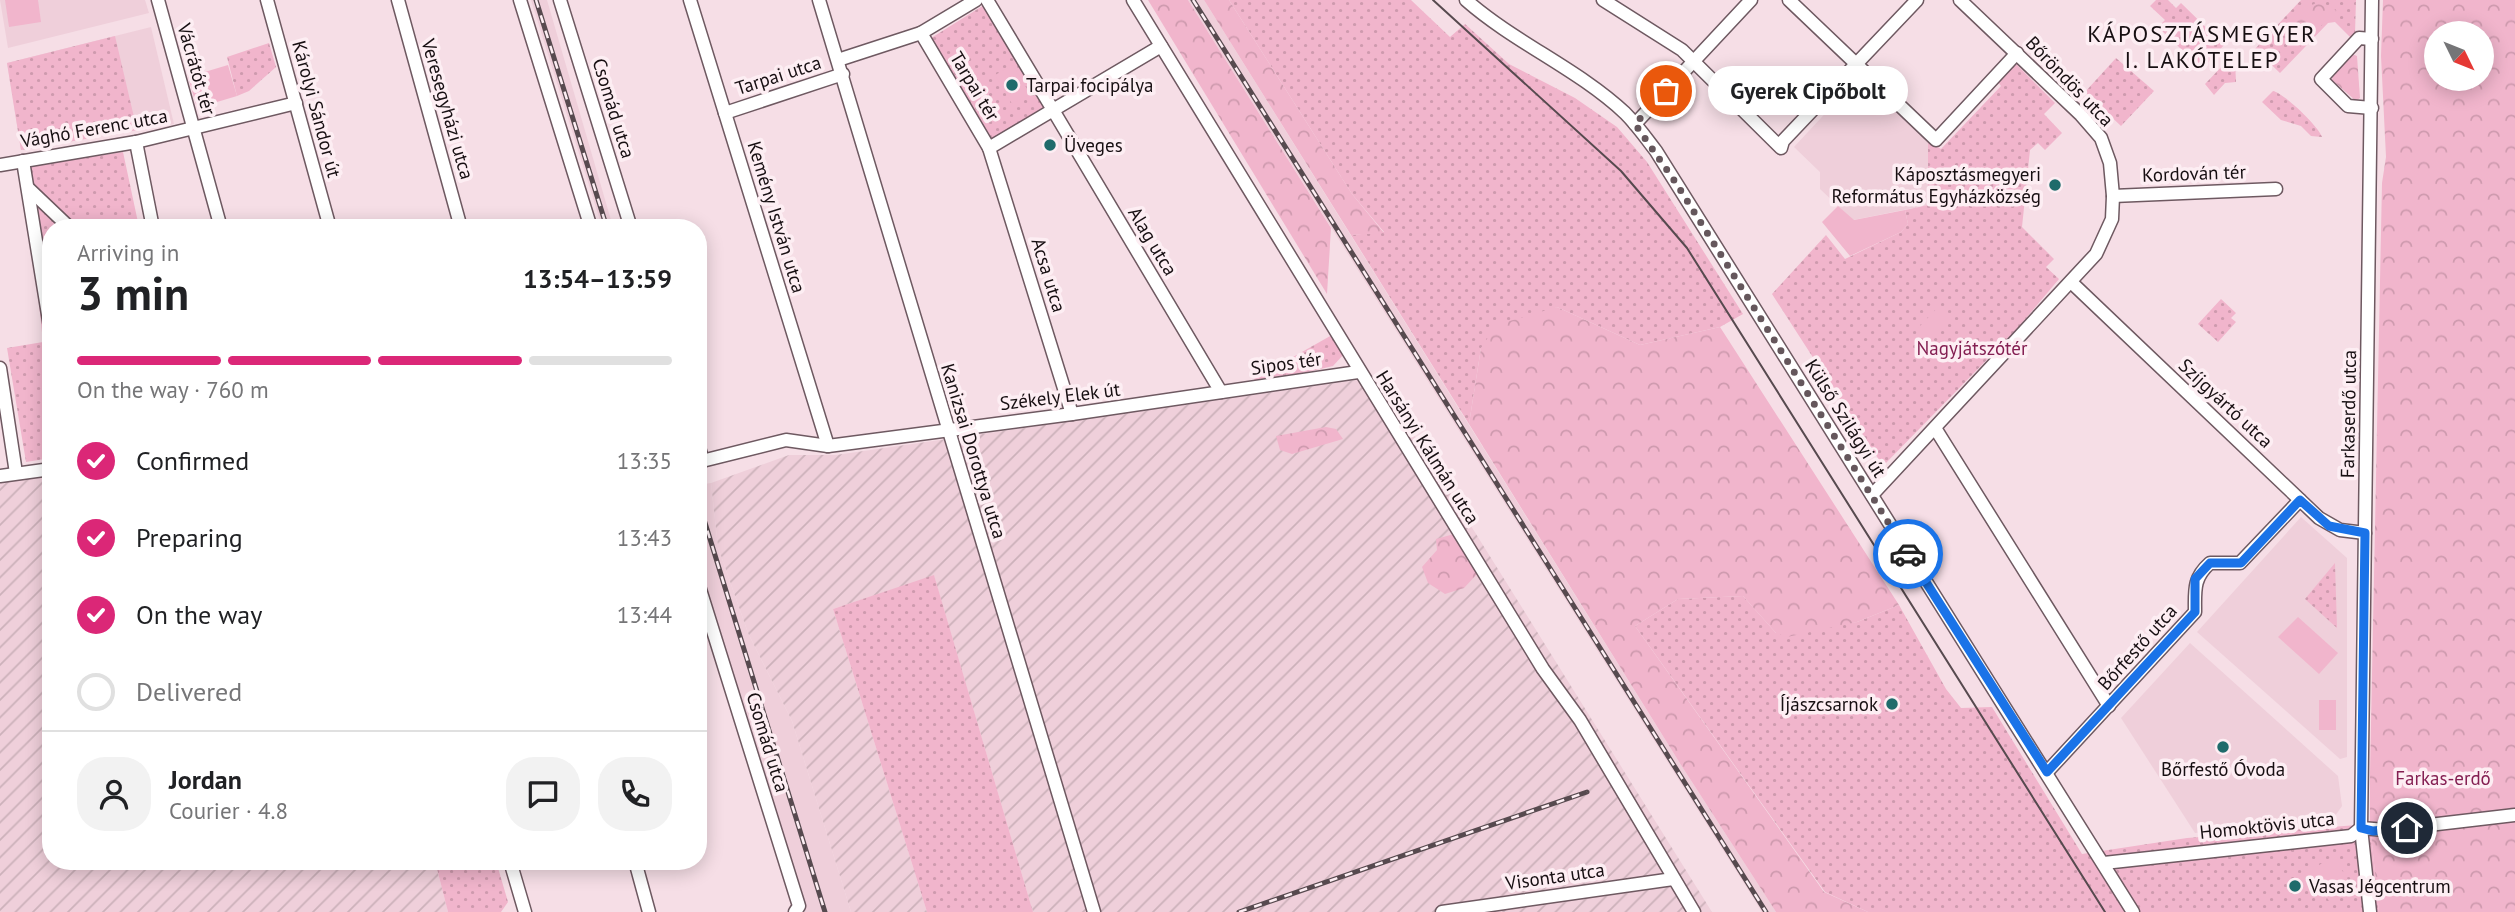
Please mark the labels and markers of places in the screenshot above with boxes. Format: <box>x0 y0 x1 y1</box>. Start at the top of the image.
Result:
pin <box>1636 61 1696 121</box>
callout: Gyerek Cipőbolt <box>1708 66 1908 116</box>
place label: Tarpai focipálya <box>1026 73 1154 97</box>
marker: Tarpai focipálya <box>1004 77 1020 93</box>
place label: Üveges <box>1064 133 1123 157</box>
marker: Üveges <box>1042 137 1058 153</box>
place label: Káposztásmegyeri Református Egyházközség <box>1831 162 2041 208</box>
marker: Káposztásmegyeri Református Egyházközség <box>2047 177 2063 193</box>
place label: Íjászcsarnok <box>1780 692 1878 716</box>
marker: Íjászcsarnok <box>1884 696 1900 712</box>
marker: Bőrfestő Óvoda <box>2215 739 2231 755</box>
place label: Bőrfestő Óvoda <box>2161 757 2285 781</box>
pin <box>2377 798 2437 858</box>
place label: Vasas Jégcentrum <box>2308 874 2451 898</box>
marker: Vasas Jégcentrum <box>2287 878 2303 894</box>

